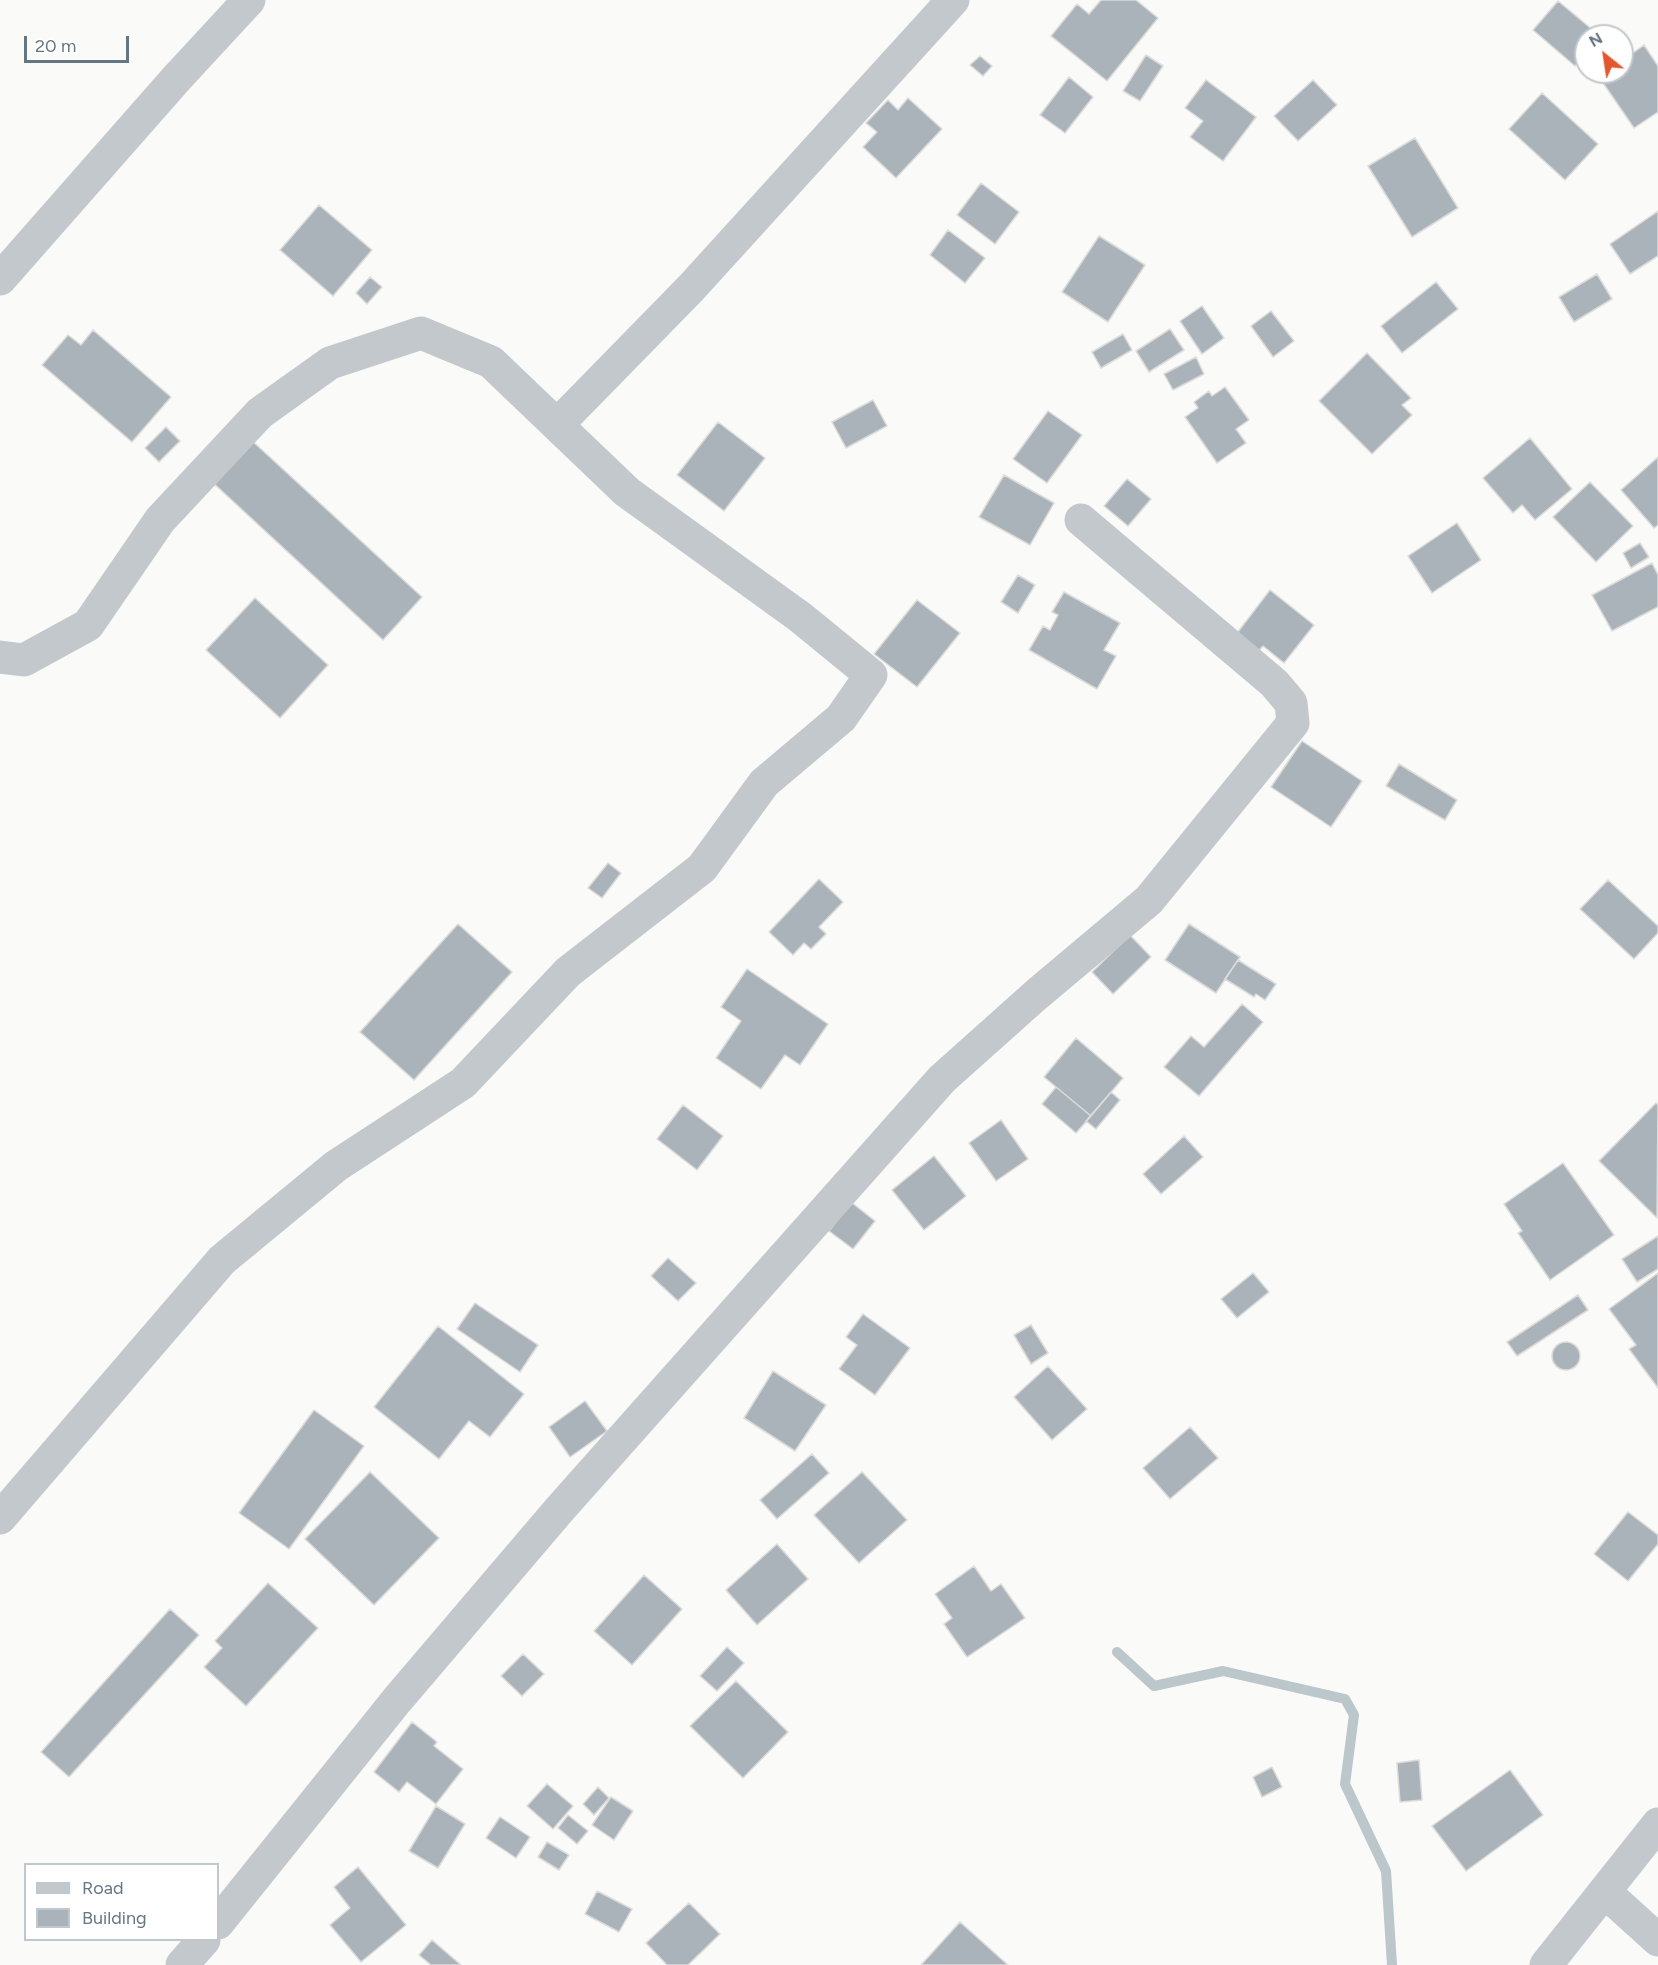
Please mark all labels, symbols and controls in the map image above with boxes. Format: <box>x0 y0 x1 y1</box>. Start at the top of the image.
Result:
scale bar <box>27 24 132 62</box>
north arrow <box>1574 24 1634 84</box>
text: N <box>1586 28 1606 51</box>
text: 20 m <box>35 35 76 57</box>
legend <box>24 1863 219 1941</box>
text: Road <box>82 1877 123 1899</box>
text: Building <box>82 1907 147 1929</box>

